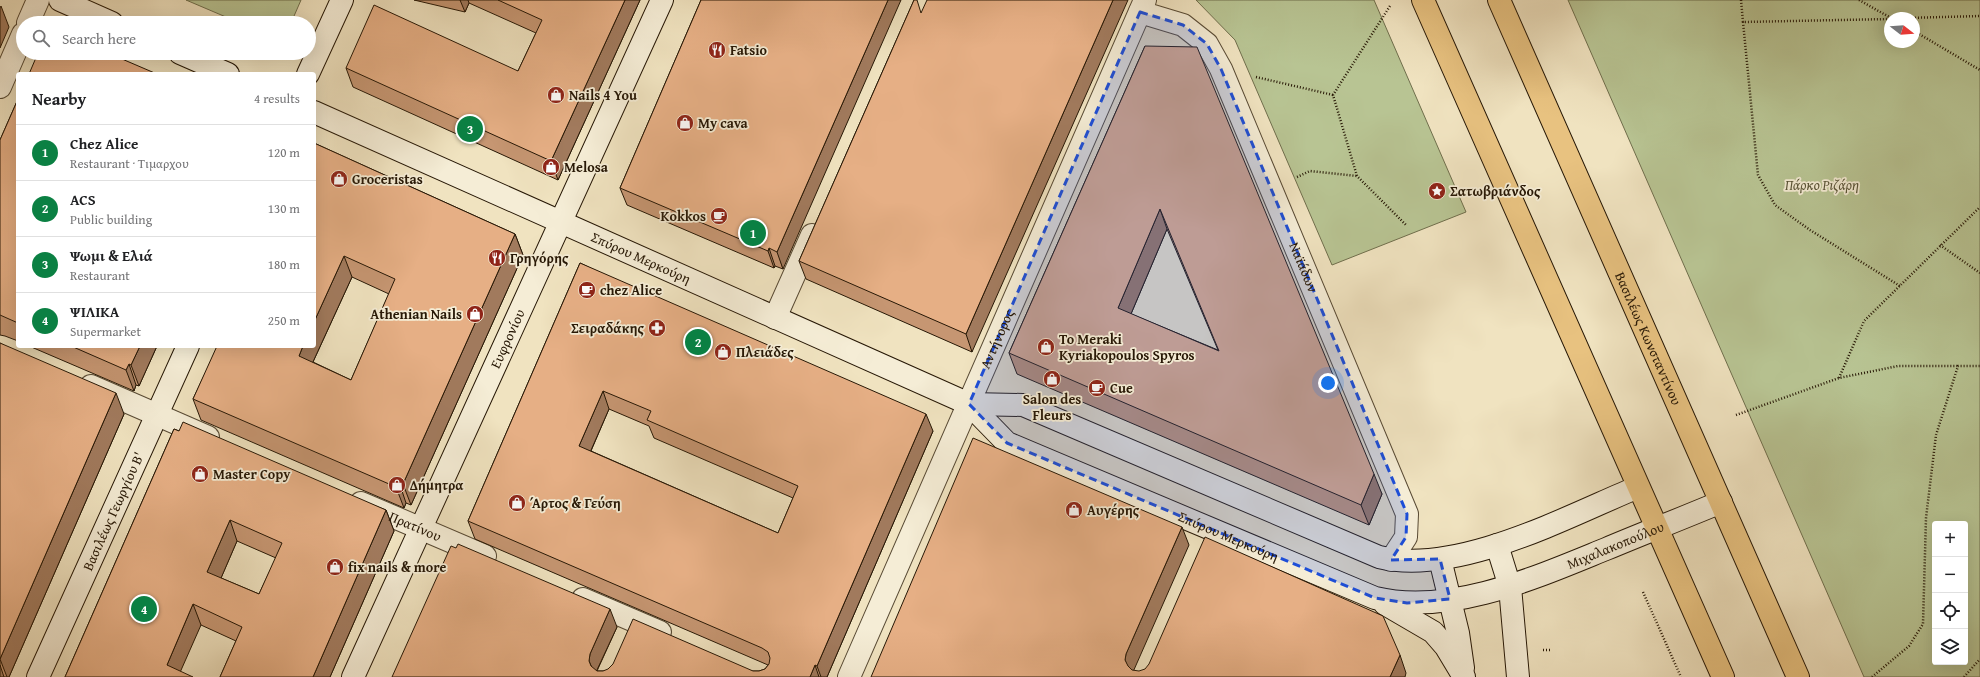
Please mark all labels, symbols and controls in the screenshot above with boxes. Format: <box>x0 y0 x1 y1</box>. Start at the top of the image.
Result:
north arrow <box>1884 12 1920 48</box>
search box <box>16 16 316 60</box>
icon: search <box>30 27 52 49</box>
text: Search here <box>62 28 136 49</box>
restaurant icon: Fatsio <box>707 40 727 60</box>
place label: Fatsio <box>730 40 768 60</box>
shop icon: Nails 4 You <box>546 85 566 105</box>
place label: Nails 4 You <box>569 85 637 105</box>
text: Nearby <box>32 86 86 111</box>
text: 4 results <box>254 89 300 108</box>
shop icon: My cava <box>675 113 695 133</box>
place label: My cava <box>698 113 749 133</box>
pin: 3 <box>457 114 483 144</box>
text: Chez Alice <box>70 133 138 154</box>
text: 1 <box>42 143 48 162</box>
text: 120 m <box>268 143 300 162</box>
text: Restaurant · Τιμαρχου <box>70 154 189 173</box>
shop icon: Melosa <box>541 157 561 177</box>
place label: Melosa <box>564 157 609 177</box>
shop icon: Groceristas <box>329 169 349 189</box>
place label: Groceristas <box>352 169 423 189</box>
park label: Πάρκο Ριζάρη <box>1784 175 1859 195</box>
place icon: Σατωβριάνδος <box>1427 181 1447 201</box>
place label: Σατωβριάνδος <box>1450 181 1541 201</box>
text: ACS <box>70 189 96 210</box>
text: 2 <box>42 199 48 218</box>
text: 130 m <box>268 199 300 218</box>
place label: Kokkos <box>661 206 706 226</box>
cafe icon: Kokkos <box>709 206 729 226</box>
text: Public building <box>70 210 152 229</box>
pin: 1 <box>740 218 766 248</box>
street label: Σπύρου Μερκούρη <box>588 227 694 289</box>
street label: Ναϊάδων <box>1284 239 1323 295</box>
text: Ψωμι & Ελιά <box>70 245 153 266</box>
restaurant icon: Γρηγόρης <box>487 248 507 268</box>
place label: Γρηγόρης <box>510 248 569 268</box>
text: 3 <box>42 255 48 274</box>
text: 180 m <box>268 255 300 274</box>
text: Restaurant <box>70 266 130 285</box>
street label: Βασιλέως Κωνσταντίνου <box>1610 269 1687 408</box>
cafe icon: chez Alice <box>577 280 597 300</box>
place label: chez Alice <box>600 280 662 300</box>
text: ΨΙΛΙΚΑ <box>70 301 119 322</box>
place label: Athenian Nails <box>370 304 462 324</box>
shop icon: Athenian Nails <box>465 304 485 324</box>
street label: Ευφρονίου <box>485 306 530 372</box>
street label: Αντήνορος <box>975 306 1019 372</box>
text: 4 <box>42 311 48 330</box>
text: 250 m <box>268 311 300 330</box>
place label: Σειραδάκης <box>571 318 644 338</box>
pharmacy icon: Σειραδάκης <box>647 318 667 338</box>
text: Supermarket <box>70 322 141 341</box>
pin: 2 <box>685 327 711 357</box>
place label: To Meraki Kyriakopoulos Spyros <box>1059 329 1195 365</box>
shop icon: To Meraki Kyriakopoulos Spyros <box>1036 337 1056 357</box>
shop icon: Πλειάδες <box>713 342 733 362</box>
place label: Πλειάδες <box>736 342 794 362</box>
shop icon: Salon des Fleurs <box>1042 369 1062 389</box>
your location <box>1318 373 1338 393</box>
cafe icon: Cue <box>1087 378 1107 398</box>
place label: Cue <box>1110 378 1133 398</box>
place label: Salon des Fleurs <box>1023 389 1081 425</box>
street label: Βασιλέως Γεωργίου Β' <box>78 449 149 574</box>
shop icon: Master Copy <box>190 464 210 484</box>
place label: Master Copy <box>213 464 291 484</box>
shop icon: Δήμητρα <box>387 475 407 495</box>
place label: Δήμητρα <box>409 475 464 495</box>
shop icon: Άρτος & Γεύση <box>507 493 527 513</box>
place label: Άρτος & Γεύση <box>530 493 621 513</box>
shop icon: Αυγέρης <box>1064 500 1084 520</box>
place label: Αυγέρης <box>1087 500 1140 520</box>
street label: Πρατίνου <box>386 506 444 546</box>
street label: Σπύρου Μερκούρη <box>1175 506 1282 566</box>
street label: Μιχαλακοπούλου <box>1564 516 1667 574</box>
map controls <box>1932 521 1968 665</box>
button: + <box>1932 521 1968 557</box>
shop icon: fix nails & more <box>325 557 345 577</box>
place label: fix nails & more <box>348 557 446 577</box>
button: − <box>1932 557 1968 593</box>
button: locate <box>1932 593 1968 629</box>
pin: 4 <box>131 594 157 624</box>
button: layers <box>1932 629 1968 665</box>

